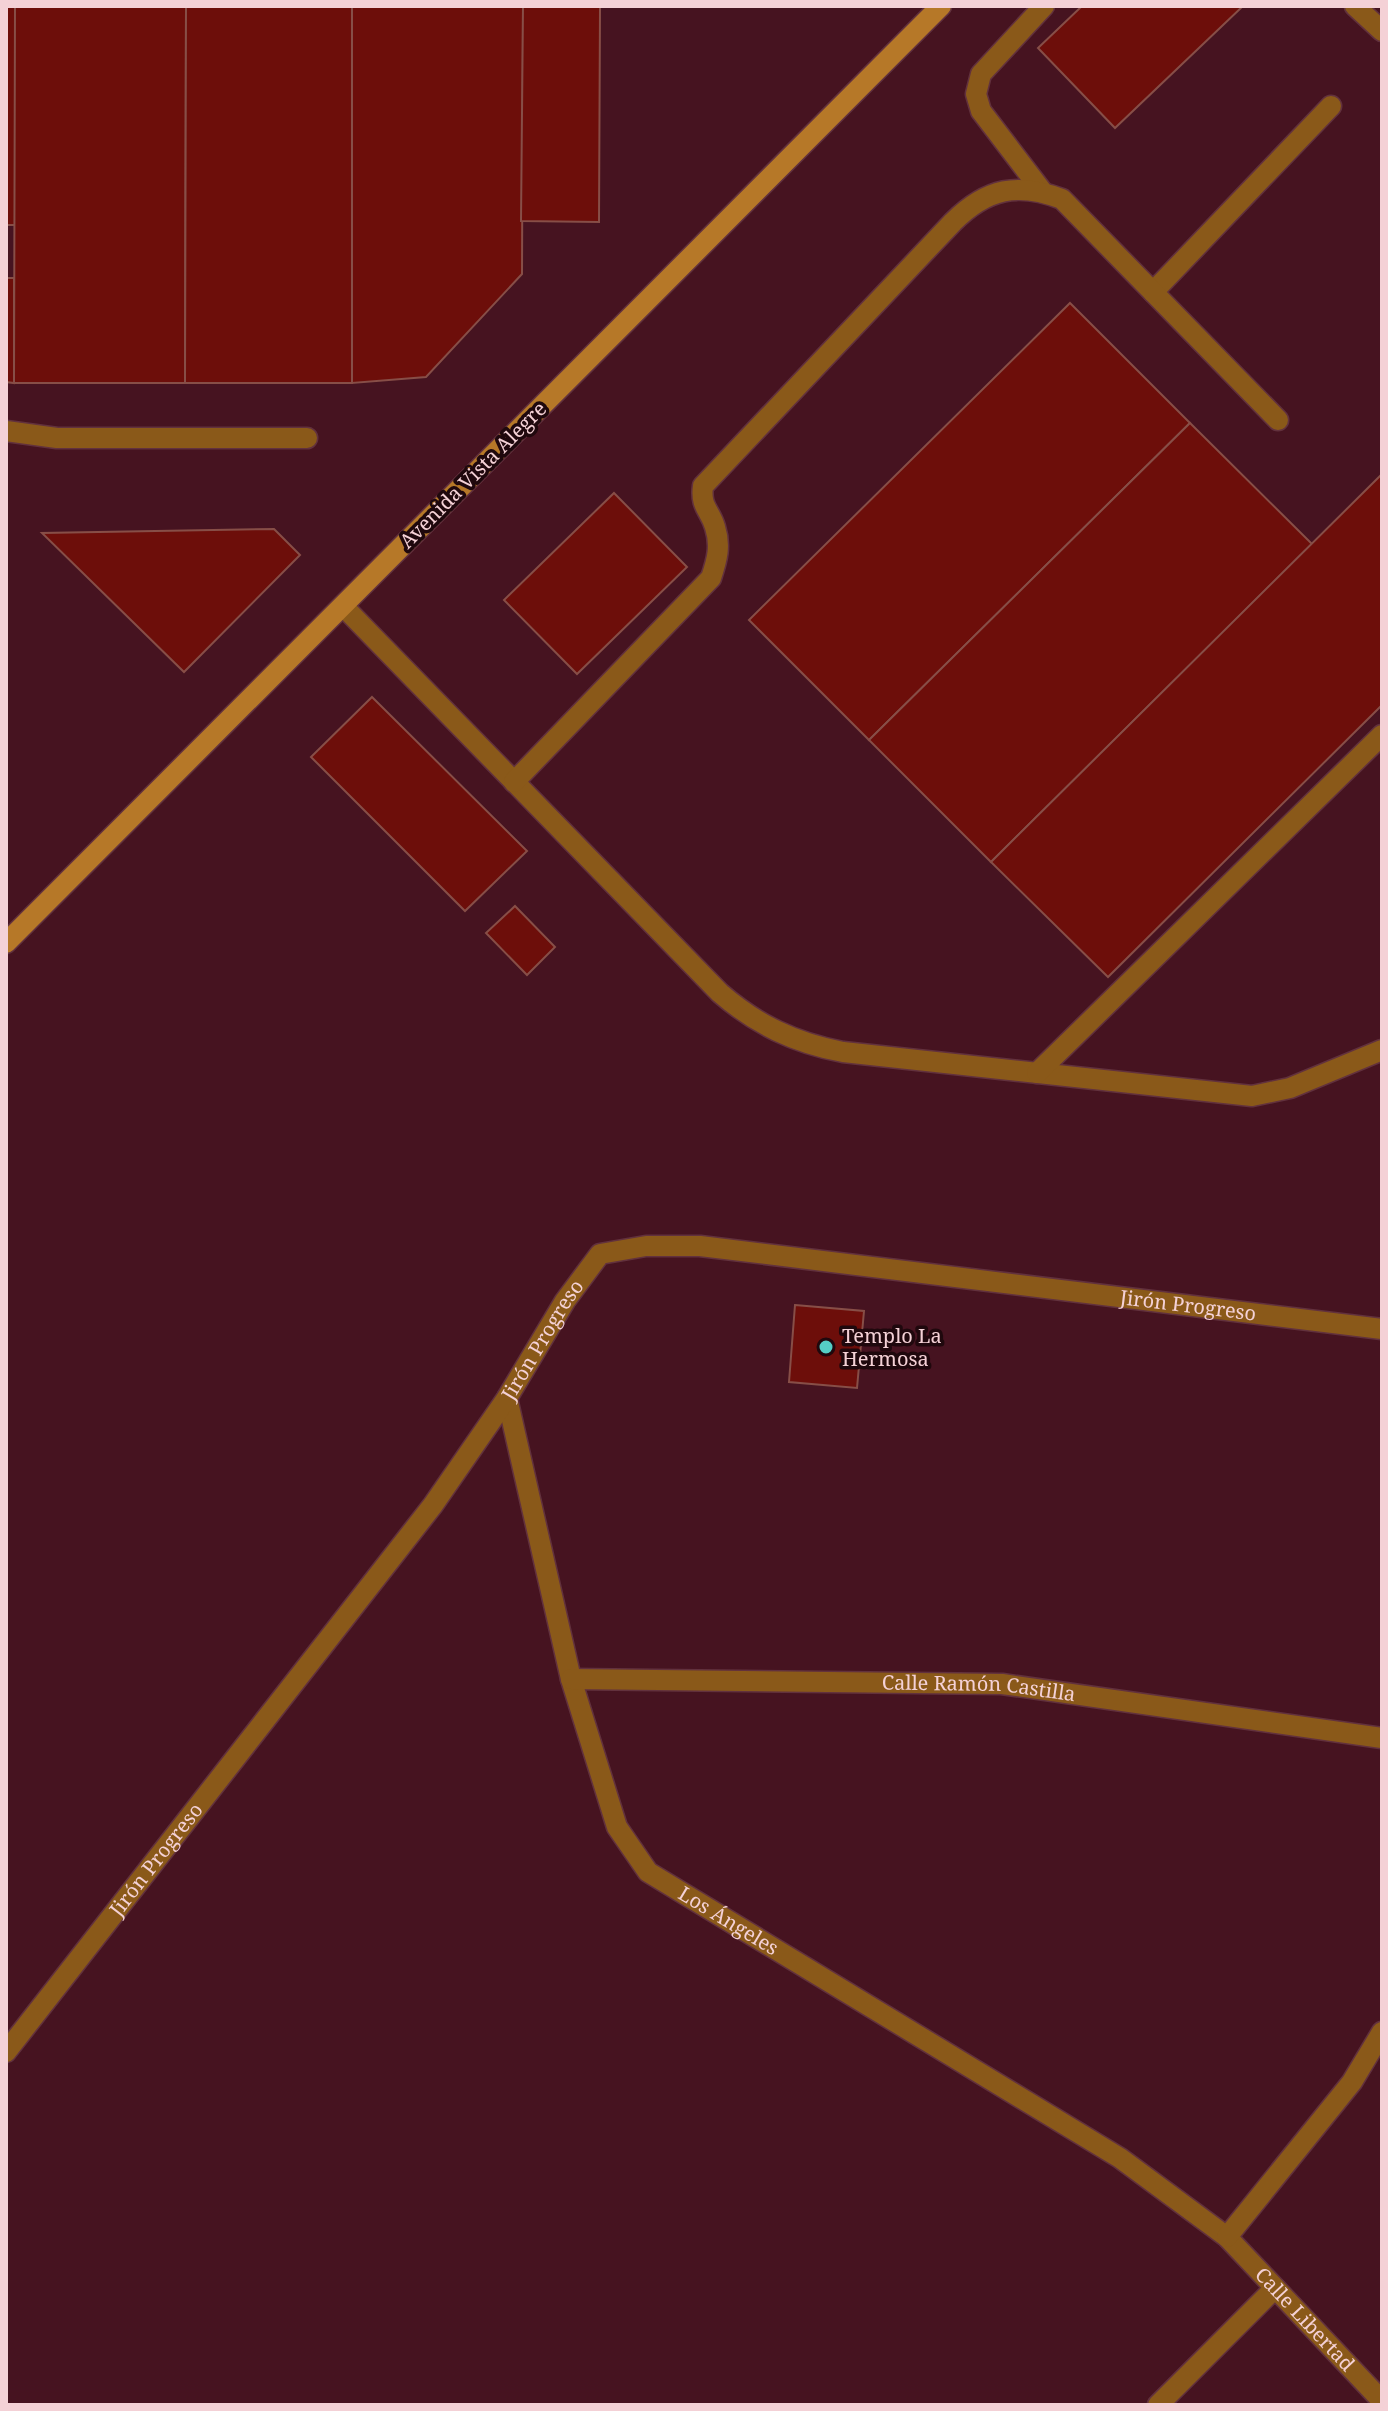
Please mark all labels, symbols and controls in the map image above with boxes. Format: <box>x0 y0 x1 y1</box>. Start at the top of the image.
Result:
street label: Avenida Vista Alegre <box>393 395 552 554</box>
street label: Jirón Progreso <box>494 1274 589 1406</box>
street label: Jirón Progreso <box>1117 1283 1258 1327</box>
place label: Templo La Hermosa <box>842 1322 942 1372</box>
marker: Templo La Hermosa <box>817 1338 835 1356</box>
street label: Calle Ramón Castilla <box>882 1669 1077 1707</box>
street label: Jirón Progreso <box>102 1797 209 1923</box>
street label: Los Ángeles <box>674 1880 784 1961</box>
street label: Calle Libertad <box>1249 2261 1361 2377</box>

